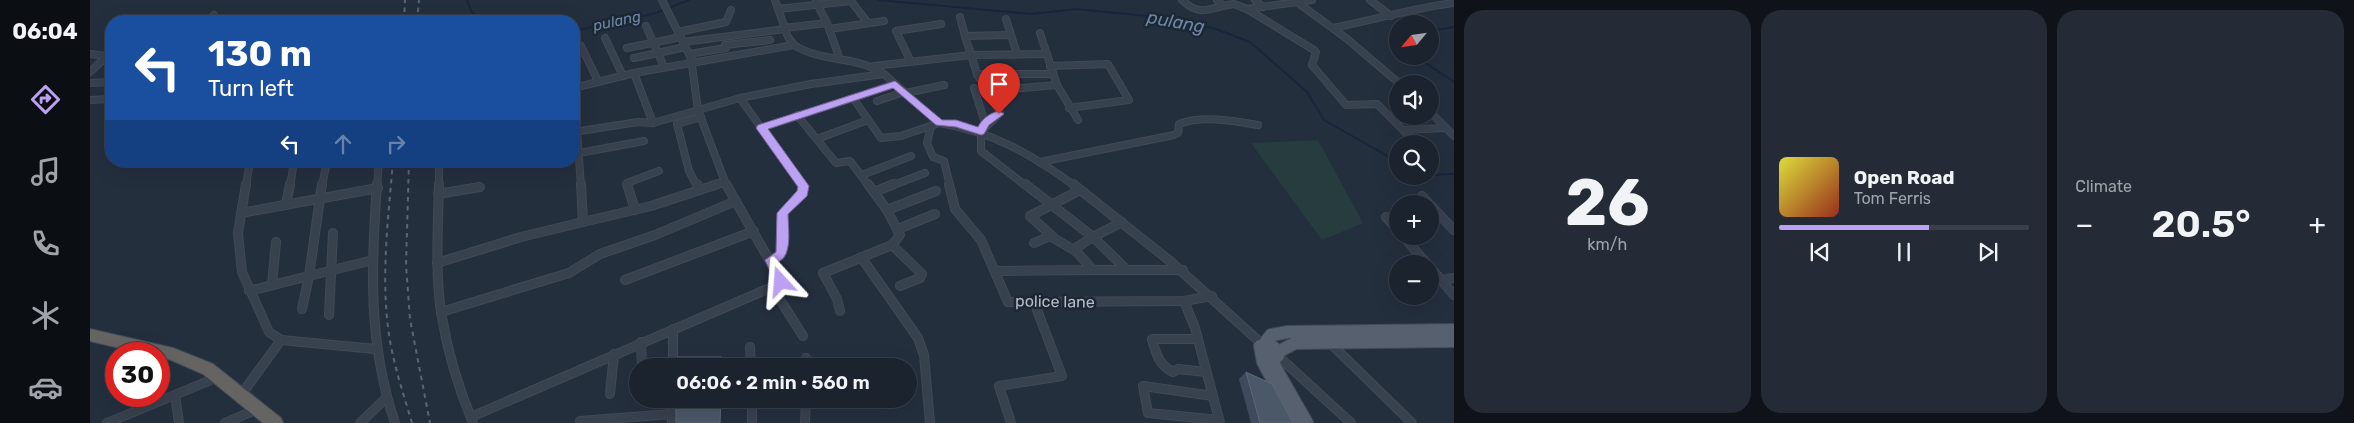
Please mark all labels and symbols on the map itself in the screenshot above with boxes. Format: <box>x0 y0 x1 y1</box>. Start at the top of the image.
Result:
water label: pulang <box>1144 6 1207 38</box>
water label: pulang <box>590 7 643 35</box>
north arrow <box>1389 15 1439 65</box>
pin <box>978 63 1020 114</box>
position arrow <box>754 255 806 307</box>
street label: police lane <box>1015 291 1095 312</box>
speed limit sign: 30 <box>105 342 170 407</box>

